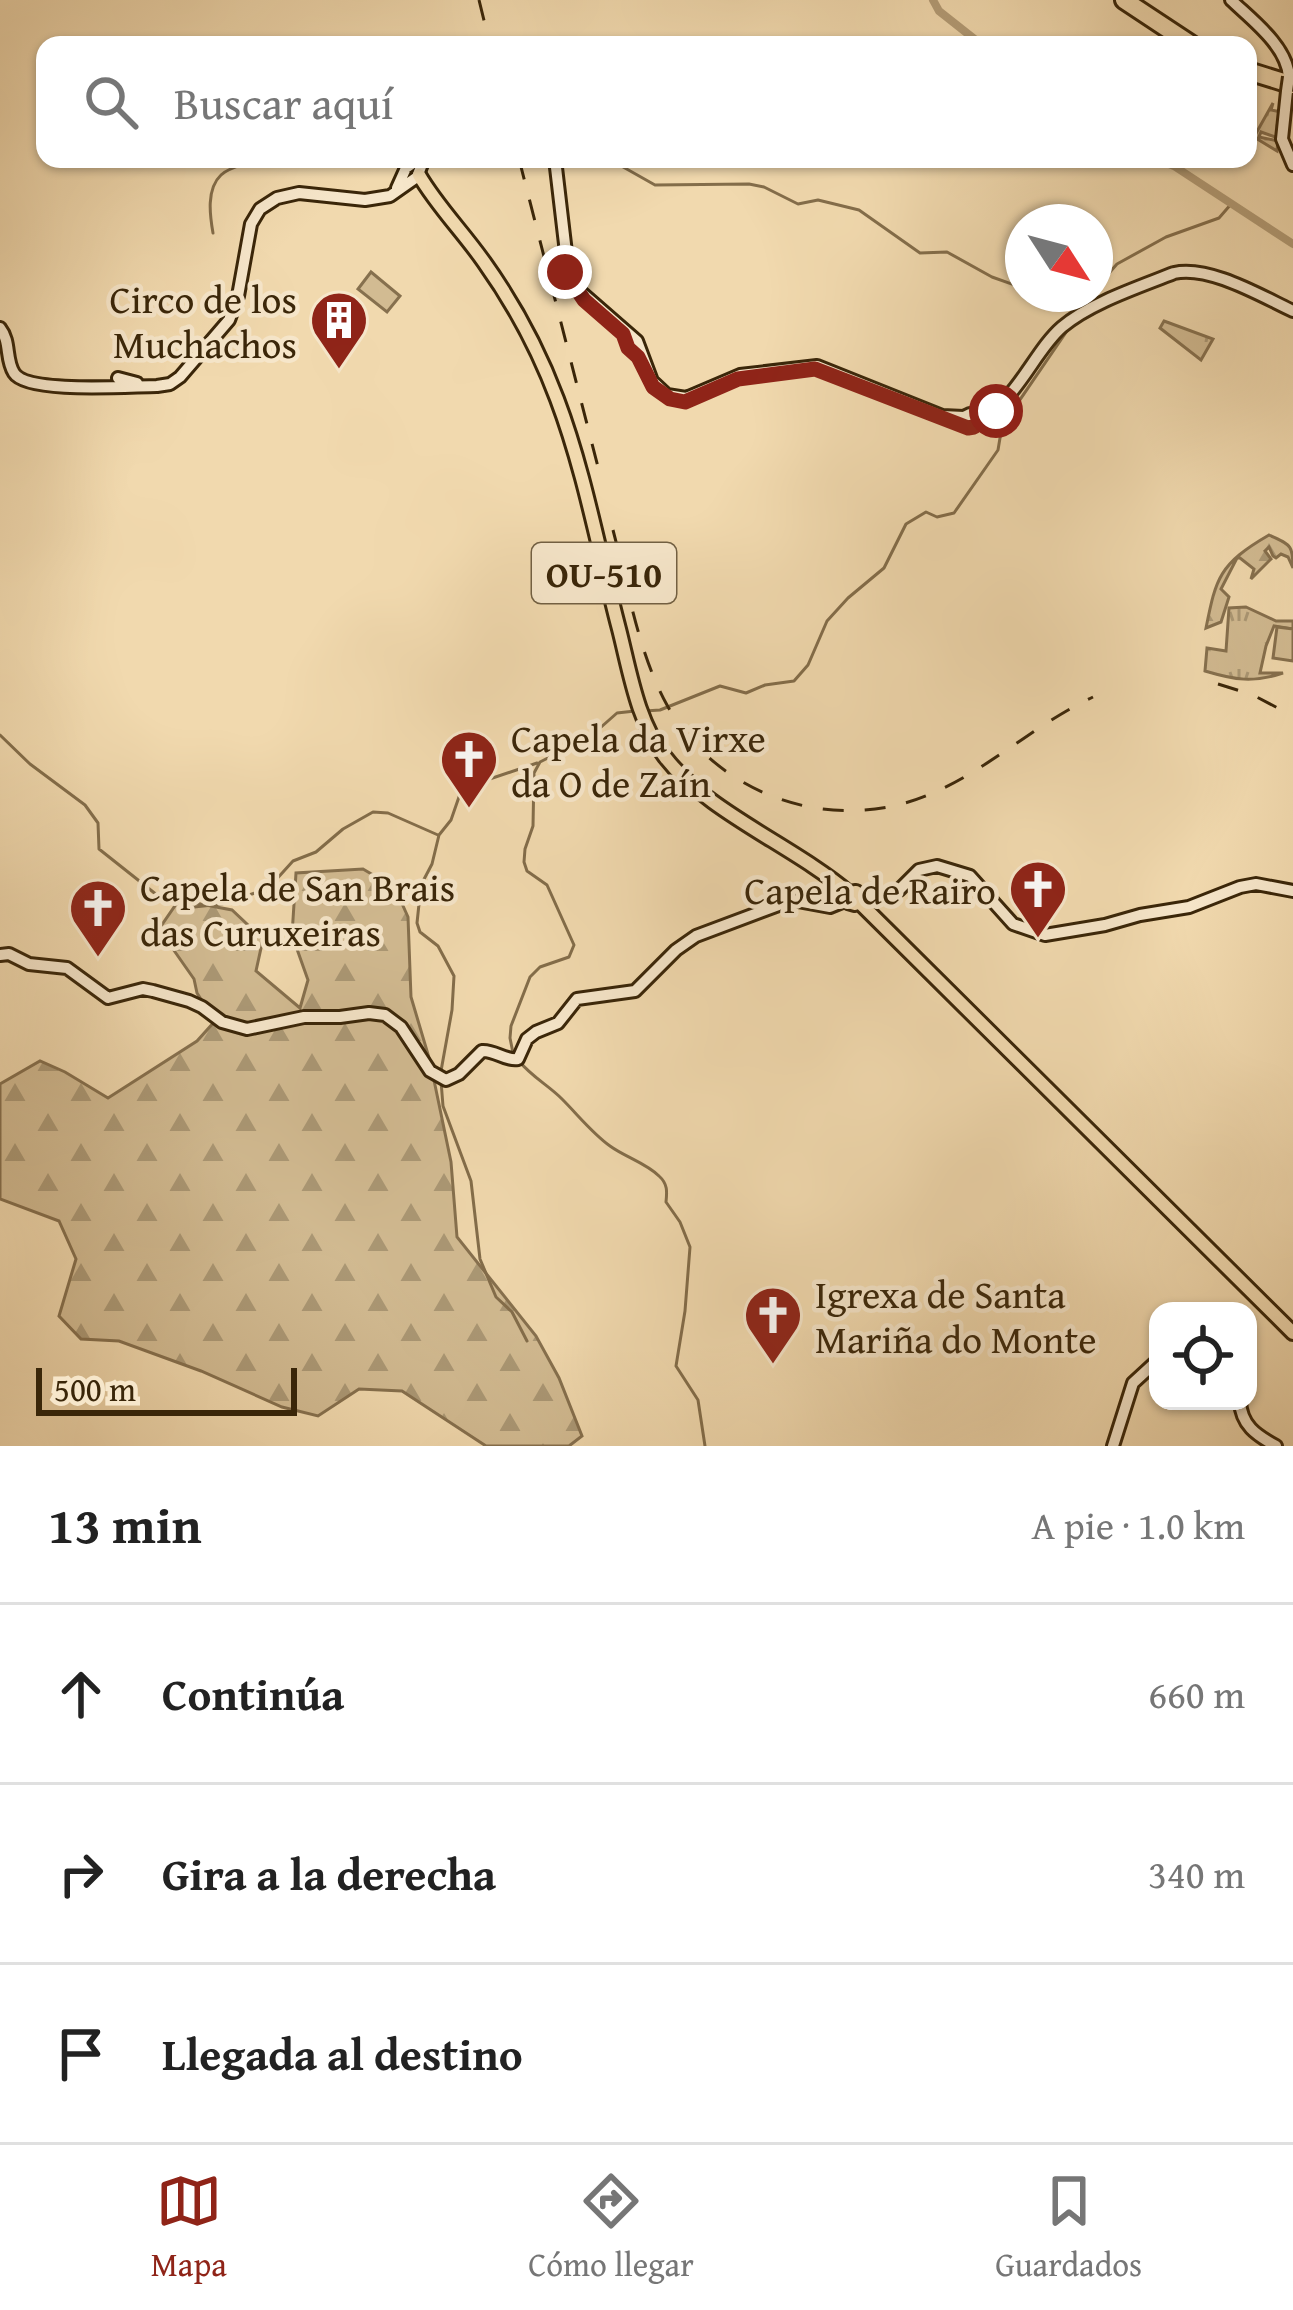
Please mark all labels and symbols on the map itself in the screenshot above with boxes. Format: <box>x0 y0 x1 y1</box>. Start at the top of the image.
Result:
north arrow <box>1005 204 1113 312</box>
route end <box>538 245 592 299</box>
place label: Circo de los Muchachos <box>110 270 297 372</box>
building icon: Circo de los Muchachos <box>308 289 370 371</box>
route start <box>969 384 1023 438</box>
road number: OU-510 <box>532 543 676 603</box>
place label: Capela da Virxe da O de Zaín <box>511 709 766 811</box>
church icon: Capela da Virxe da O de Zaín <box>438 728 500 810</box>
place label: Capela de San Brais das Curuxeiras <box>140 858 455 960</box>
church icon: Capela de Rairo <box>1007 858 1069 940</box>
place label: Capela de Rairo <box>744 861 996 918</box>
church icon: Capela de San Brais das Curuxeiras <box>67 877 129 959</box>
place label: Igrexa de Santa Mariña do Monte <box>815 1265 1097 1367</box>
church icon: Igrexa de Santa Mariña do Monte <box>742 1284 804 1366</box>
scale bar <box>36 1362 297 1415</box>

